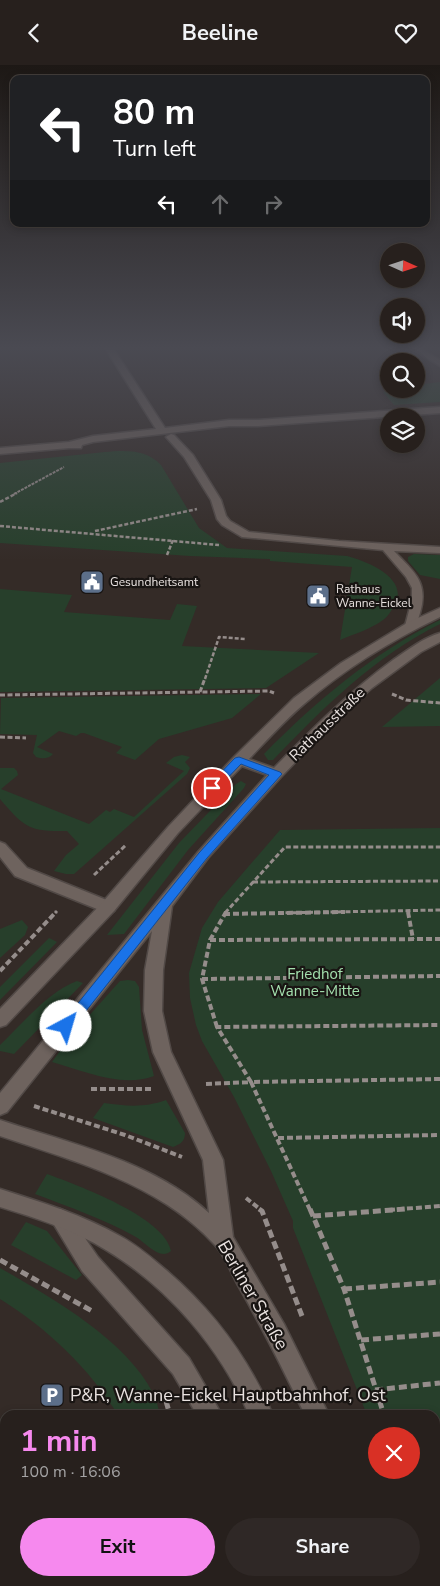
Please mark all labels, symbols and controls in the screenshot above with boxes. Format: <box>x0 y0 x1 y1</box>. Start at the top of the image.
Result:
text: Beeline <box>182 18 258 48</box>
icon: back <box>20 19 48 47</box>
icon: heart <box>392 19 420 47</box>
text: 80 m <box>113 89 195 136</box>
icon: left <box>30 95 95 160</box>
text: Turn left <box>113 134 196 164</box>
icon: left <box>153 190 181 218</box>
icon: ahead <box>206 190 234 218</box>
icon: right <box>259 190 287 218</box>
north arrow <box>380 243 425 287</box>
map controls <box>380 243 425 453</box>
button: sound <box>380 298 425 343</box>
button: search <box>380 353 425 398</box>
button: layers <box>380 408 425 453</box>
public building icon: Gesundheitsamt <box>79 569 105 595</box>
place label: Gesundheitsamt <box>110 574 199 590</box>
place label: Rathaus Wanne-Eickel <box>336 581 412 611</box>
public building icon: Rathaus Wanne-Eickel <box>305 583 331 609</box>
street label: Rathausstraße <box>285 683 369 765</box>
pin <box>191 767 233 809</box>
icon: arrive <box>198 774 226 802</box>
park label: Friedhof Wanne-Mitte <box>270 964 360 1001</box>
position arrow <box>39 999 91 1051</box>
street label: Berliner Straße <box>212 1236 294 1354</box>
parking icon: P&R, Wanne-Eickel Hauptbahnhof, Ost <box>39 1382 65 1408</box>
place label: P&R, Wanne-Eickel Hauptbahnhof, Ost <box>70 1383 386 1407</box>
text: 1 min <box>20 1421 98 1462</box>
button: close <box>368 1427 420 1479</box>
text: 100 m · 16:06 <box>20 1461 121 1483</box>
button: Exit <box>20 1518 215 1576</box>
button: Share <box>225 1518 420 1576</box>

